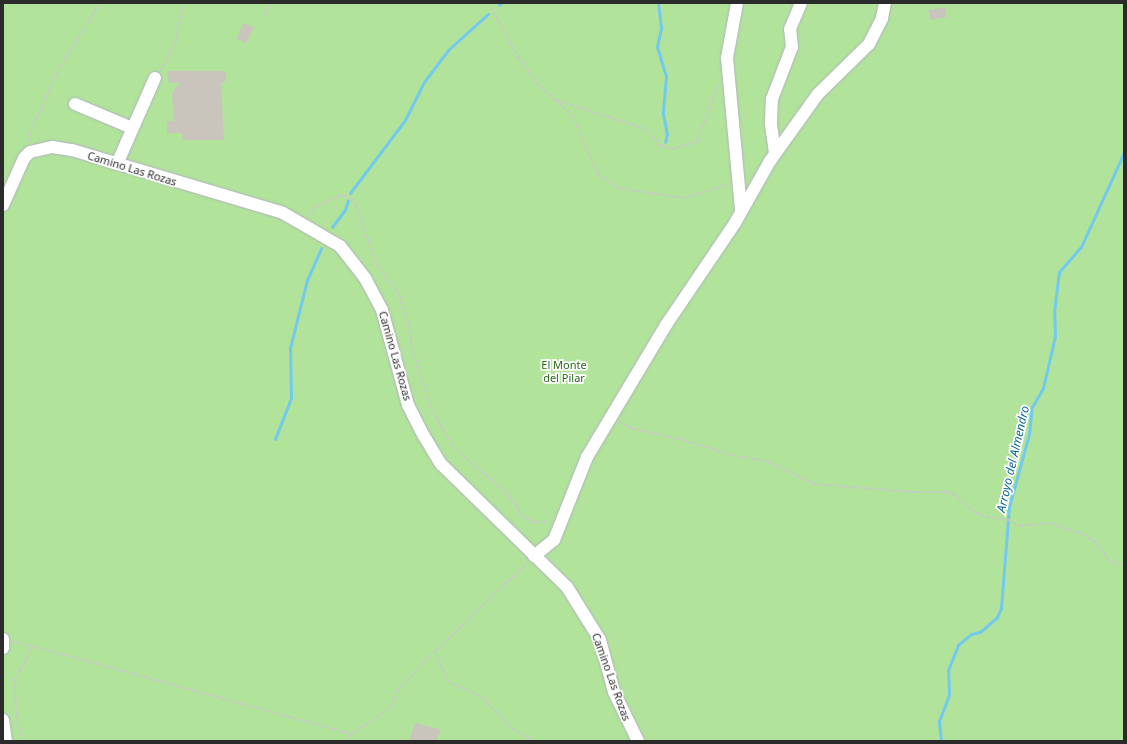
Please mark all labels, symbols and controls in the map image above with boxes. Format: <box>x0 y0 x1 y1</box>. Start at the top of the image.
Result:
street label: Camino Las Rozas <box>86 149 178 189</box>
street label: Camino Las Rozas <box>376 310 414 402</box>
park label: El Monte del Pilar <box>541 359 587 385</box>
water label: Arroyo del Almendro <box>994 404 1032 514</box>
street label: Camino Las Rozas <box>589 631 633 723</box>

